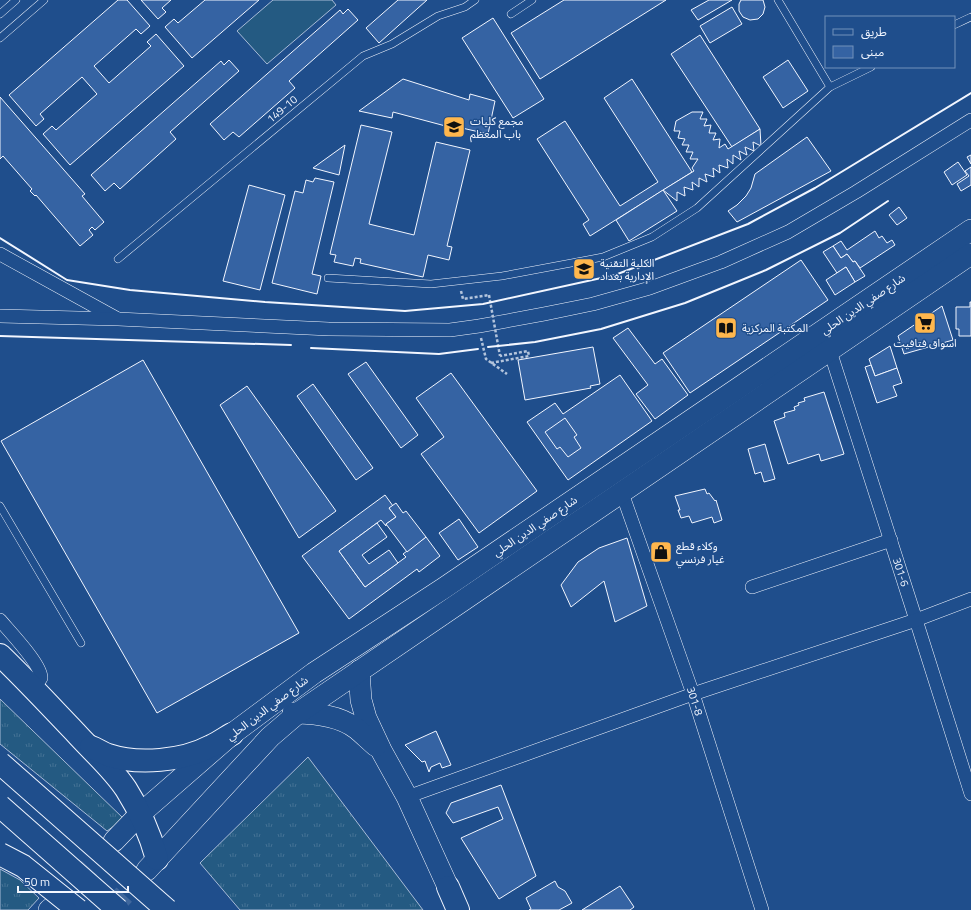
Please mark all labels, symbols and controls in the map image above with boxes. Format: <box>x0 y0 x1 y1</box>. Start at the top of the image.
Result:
legend <box>825 16 955 68</box>
text: طريق <box>861 22 887 41</box>
text: مبنى <box>861 42 884 61</box>
street label: 149-10 <box>263 91 301 127</box>
place label: مجمع كليات باب المعظم <box>470 113 524 143</box>
school or university icon: مجمع كليات باب المعظم <box>441 114 467 140</box>
place label: الكلية التقنية الإدارية بغداد <box>600 255 654 284</box>
school or university icon: الكلية التقنية الإدارية بغداد <box>571 256 597 282</box>
street label: شارع صفي الدين الحلي <box>818 270 910 340</box>
supermarket icon: اسواق فتافيت <box>912 310 938 336</box>
library icon: المكتبة المركزية <box>713 315 739 341</box>
place label: المكتبة المركزية <box>742 320 808 336</box>
place label: اسواق فتافيت <box>893 335 957 351</box>
street label: شارع صفي الدين الحلي <box>490 492 582 562</box>
place label: وكلاء قطع غيار فرنسي <box>676 538 725 569</box>
shop icon: وكلاء قطع غيار فرنسي <box>648 539 674 565</box>
street label: 301-6 <box>889 556 913 588</box>
street label: شارع صفي الدين الحلي <box>223 672 312 745</box>
street label: 301-8 <box>683 685 707 717</box>
scale bar <box>18 868 128 894</box>
text: 50 m <box>24 872 50 891</box>

